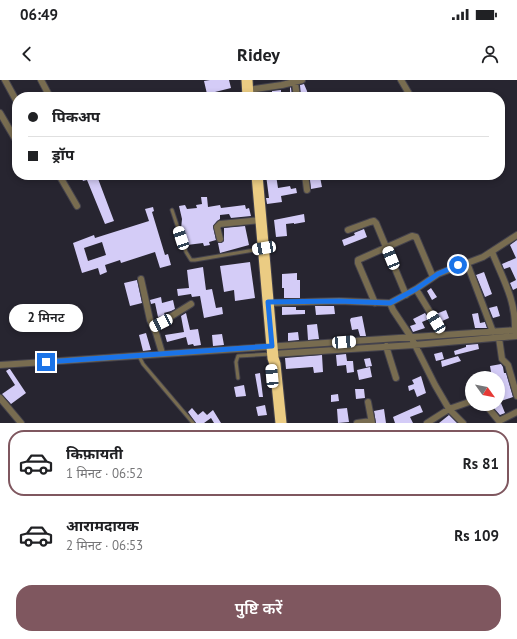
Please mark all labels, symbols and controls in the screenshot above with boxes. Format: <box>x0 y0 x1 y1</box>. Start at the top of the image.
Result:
text: 06:49 <box>20 5 58 24</box>
icon: back <box>16 43 38 65</box>
text: Ridey <box>237 43 280 66</box>
icon: person <box>479 43 501 65</box>
text: पिकअप <box>52 107 100 126</box>
text: ड्रॉप <box>52 145 74 164</box>
car <box>172 225 190 251</box>
car <box>251 240 277 256</box>
car <box>381 245 401 271</box>
route start <box>449 256 467 274</box>
callout: 2 मिनट <box>9 304 83 332</box>
text: 2 मिनट <box>27 309 65 326</box>
car <box>425 309 447 335</box>
car <box>148 312 174 334</box>
car <box>332 335 356 349</box>
route end <box>37 353 55 371</box>
car <box>265 364 279 388</box>
north arrow <box>465 371 505 411</box>
map controls <box>465 371 505 411</box>
text: किफ़ायती <box>66 444 123 463</box>
icon: car <box>18 445 54 481</box>
text: Rs 81 <box>463 454 499 473</box>
text: 1 मिनट · 06:52 <box>66 465 143 482</box>
text: आरामदायक <box>66 516 139 535</box>
icon: car <box>18 517 54 553</box>
text: Rs 109 <box>454 526 499 545</box>
text: 2 मिनट · 06:53 <box>66 537 143 554</box>
button: पुष्टि करें <box>16 585 501 631</box>

